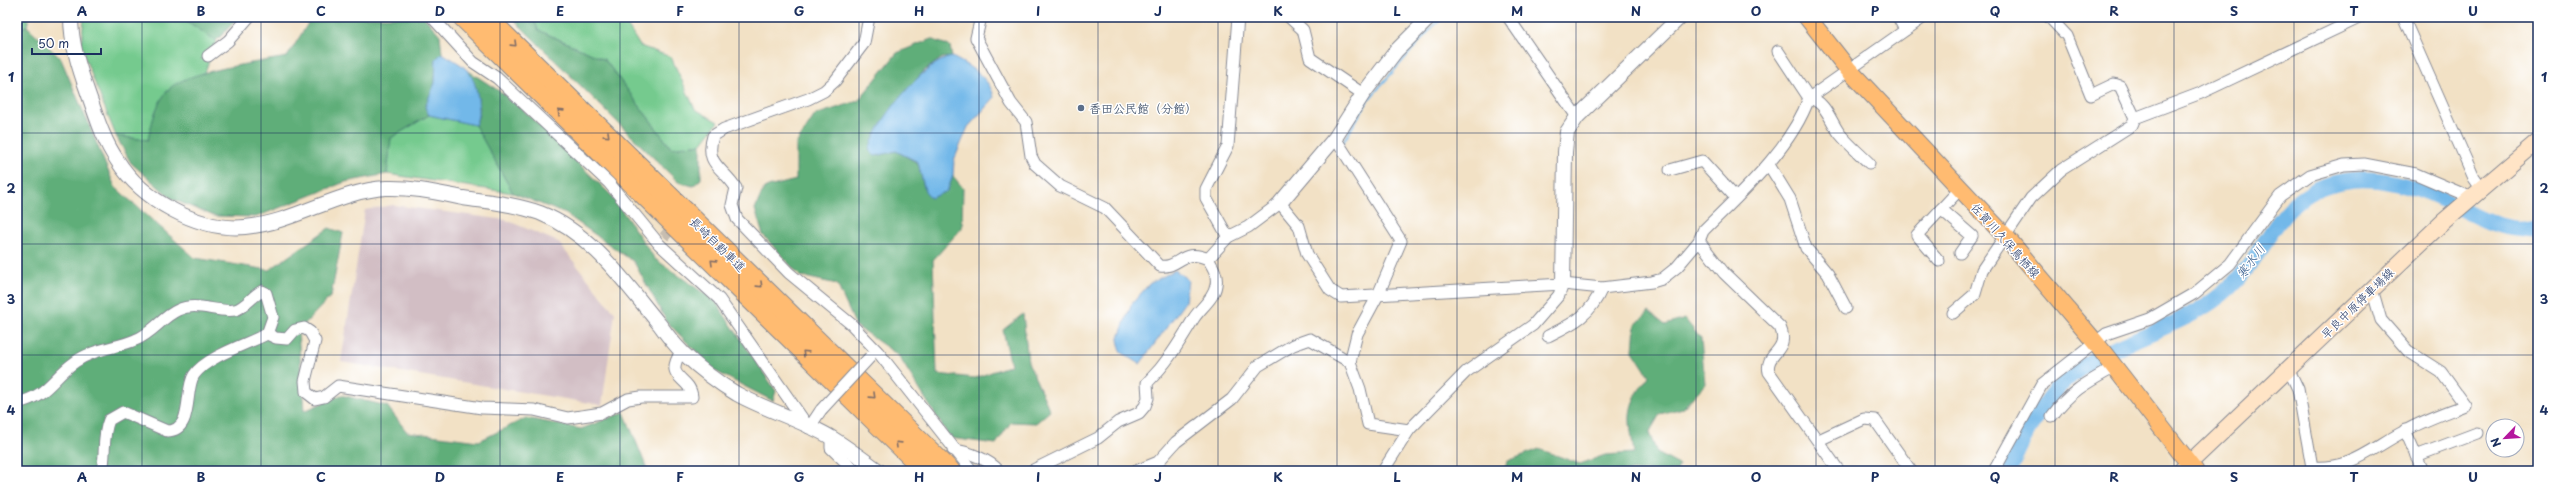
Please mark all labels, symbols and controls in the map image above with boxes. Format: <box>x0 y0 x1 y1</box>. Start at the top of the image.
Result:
text: A <box>77 1 87 20</box>
text: B <box>197 1 206 20</box>
text: C <box>316 1 326 20</box>
text: D <box>435 1 445 20</box>
text: E <box>556 1 564 20</box>
text: F <box>676 1 684 20</box>
text: G <box>794 1 804 20</box>
text: H <box>914 1 924 20</box>
text: I <box>1036 1 1040 20</box>
text: J <box>1154 1 1162 20</box>
text: K <box>1273 1 1283 20</box>
text: L <box>1393 1 1401 20</box>
text: M <box>1511 1 1523 20</box>
text: N <box>1631 1 1641 20</box>
text: O <box>1751 1 1761 20</box>
text: P <box>1871 1 1880 20</box>
text: Q <box>1990 1 2000 20</box>
text: R <box>2109 1 2119 20</box>
text: S <box>2230 1 2238 20</box>
text: T <box>2350 1 2359 20</box>
text: U <box>2468 1 2478 20</box>
scale bar <box>32 30 101 56</box>
text: 50 m <box>38 34 69 52</box>
one-way arrow <box>509 39 517 47</box>
text: 1 <box>8 67 14 86</box>
text: 1 <box>2541 67 2547 86</box>
place label: 香田公民館（分館） <box>1089 99 1197 117</box>
marker: 香田公民館（分館） <box>1076 103 1086 113</box>
one-way arrow <box>557 109 565 117</box>
one-way arrow <box>602 130 610 138</box>
text: 2 <box>6 178 16 197</box>
text: 2 <box>2539 178 2549 197</box>
street label: 佐賀川久保鳥栖線 <box>1967 198 2045 282</box>
street label: 長崎自動車道 <box>686 213 750 275</box>
water label: 寒水川 <box>2231 240 2269 282</box>
one-way arrow <box>710 259 718 267</box>
street label: 早良中原停車場線 <box>2316 263 2398 343</box>
one-way arrow <box>755 280 763 288</box>
text: 3 <box>7 289 16 308</box>
text: 3 <box>2540 289 2549 308</box>
one-way arrow <box>802 350 810 358</box>
one-way arrow <box>868 391 876 399</box>
text: 4 <box>7 400 16 419</box>
text: 4 <box>2540 400 2549 419</box>
north arrow <box>2485 418 2525 458</box>
text: N <box>2486 435 2505 450</box>
one-way arrow <box>895 441 903 449</box>
text: A <box>77 467 87 486</box>
text: B <box>197 467 206 486</box>
text: C <box>316 467 326 486</box>
text: D <box>435 467 445 486</box>
text: E <box>556 467 564 486</box>
text: F <box>676 467 684 486</box>
text: G <box>794 467 804 486</box>
text: H <box>914 467 924 486</box>
text: I <box>1036 467 1040 486</box>
text: J <box>1154 467 1162 486</box>
text: K <box>1273 467 1283 486</box>
text: L <box>1393 467 1401 486</box>
text: M <box>1511 467 1523 486</box>
text: N <box>1631 467 1641 486</box>
text: O <box>1751 467 1761 486</box>
text: P <box>1871 467 1880 486</box>
text: Q <box>1990 467 2000 486</box>
text: R <box>2109 467 2119 486</box>
text: S <box>2230 467 2238 486</box>
text: T <box>2350 467 2359 486</box>
text: U <box>2468 467 2478 486</box>

